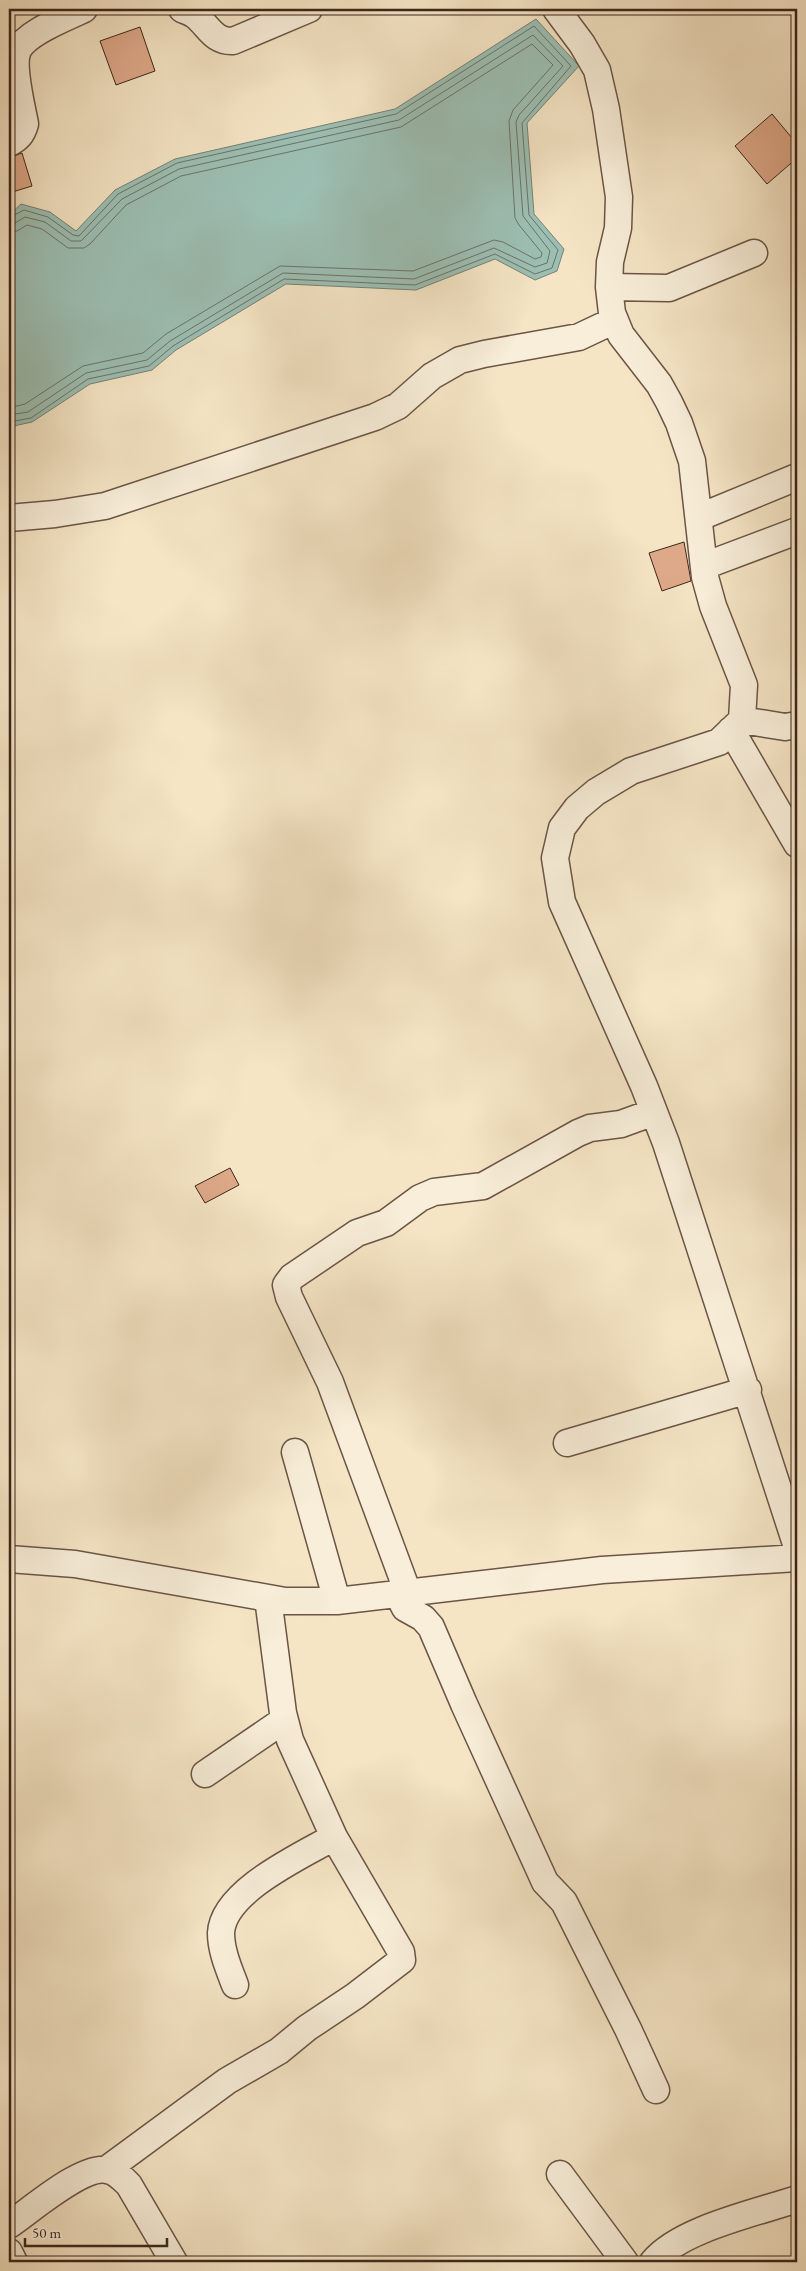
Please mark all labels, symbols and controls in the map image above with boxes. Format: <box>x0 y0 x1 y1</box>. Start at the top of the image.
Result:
scale bar <box>25 2216 168 2248</box>
text: 50 m <box>32 2223 61 2242</box>

